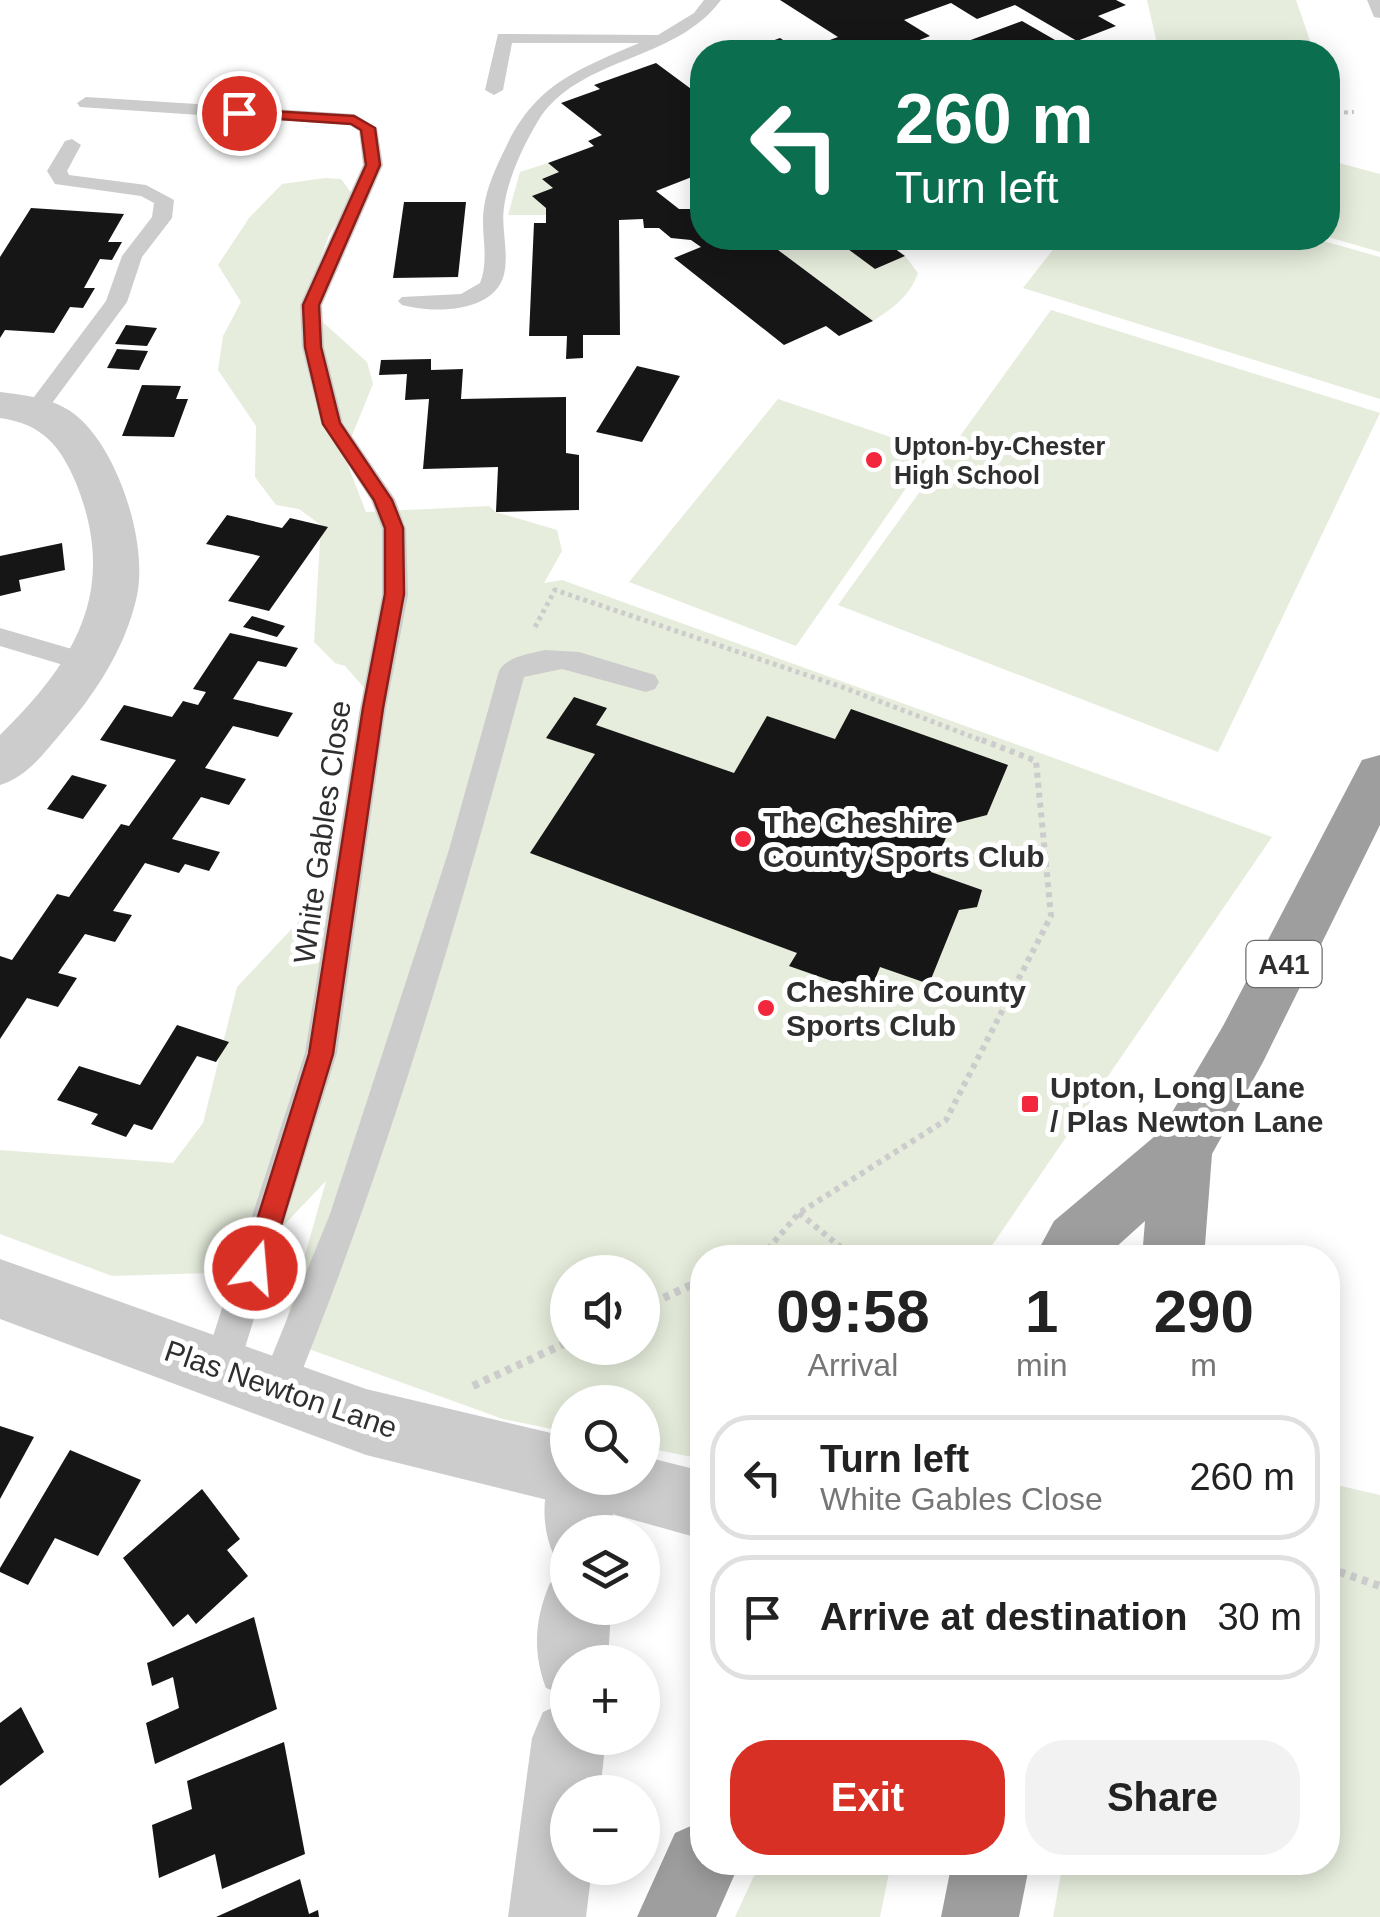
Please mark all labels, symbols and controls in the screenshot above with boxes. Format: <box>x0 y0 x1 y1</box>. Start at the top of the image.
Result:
pin <box>197 71 282 156</box>
icon: left <box>730 80 860 210</box>
text: 260 m <box>895 80 1093 158</box>
icon: arrive <box>212 86 267 141</box>
text: Turn left <box>895 162 1058 213</box>
place label: Upton-by-Chester High School <box>894 432 1105 489</box>
marker: Upton-by-Chester High School <box>863 449 885 471</box>
street label: White Gables Close <box>287 698 357 966</box>
place label: The Cheshire County Sports Club <box>763 806 1045 873</box>
marker: The Cheshire County Sports Club <box>732 828 754 850</box>
road number: A41 <box>1246 941 1322 987</box>
place label: Cheshire County Sports Club <box>786 975 1026 1042</box>
marker: Cheshire County Sports Club <box>755 997 777 1019</box>
place label: Upton, Long Lane / Plas Newton Lane <box>1050 1071 1323 1138</box>
marker: Upton, Long Lane / Plas Newton Lane <box>1019 1093 1041 1115</box>
position arrow <box>203 1216 307 1320</box>
map controls <box>550 1255 660 1885</box>
button: sound <box>550 1255 660 1365</box>
text: 09:58 <box>776 1278 930 1345</box>
text: 1 <box>1025 1278 1058 1345</box>
text: 290 <box>1154 1278 1254 1345</box>
street label: Plas Newton Lane <box>161 1334 401 1444</box>
text: Arrival <box>808 1347 898 1383</box>
text: min <box>1016 1347 1067 1383</box>
text: m <box>1190 1347 1217 1383</box>
button: search <box>550 1385 660 1495</box>
text: Turn left <box>820 1438 969 1480</box>
icon: left <box>735 1450 790 1505</box>
text: 260 m <box>1189 1456 1295 1498</box>
text: White Gables Close <box>820 1481 1103 1517</box>
button: layers <box>550 1515 660 1625</box>
icon: arrive <box>735 1590 790 1645</box>
text: Arrive at destination <box>820 1596 1187 1638</box>
text: 30 m <box>1217 1596 1302 1638</box>
button: + <box>550 1645 660 1755</box>
button: Exit <box>730 1740 1005 1855</box>
button: Share <box>1025 1740 1300 1855</box>
button: − <box>550 1775 660 1885</box>

